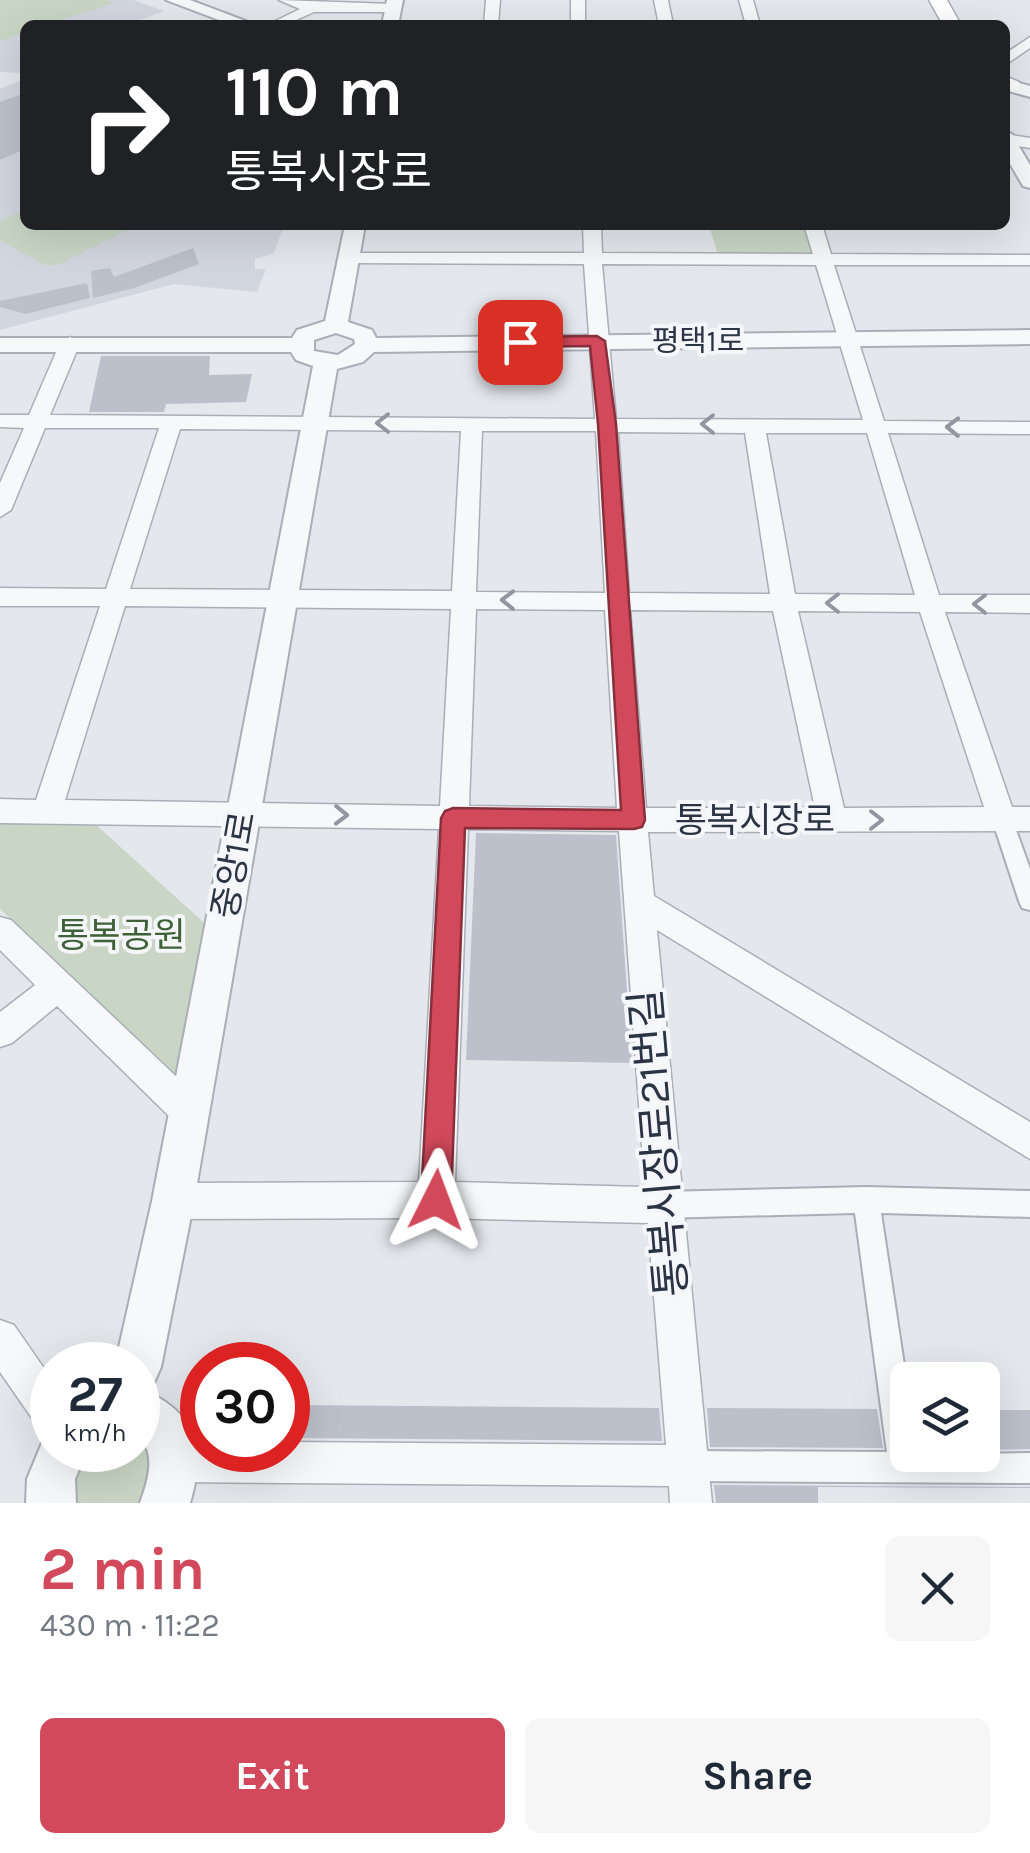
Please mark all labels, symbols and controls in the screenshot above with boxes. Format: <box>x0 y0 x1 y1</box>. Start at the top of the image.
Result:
text: 110 m <box>225 51 403 133</box>
icon: right <box>60 60 190 190</box>
text: 통복시장로 <box>225 146 432 198</box>
pin <box>478 300 563 385</box>
icon: arrive <box>493 315 548 370</box>
street label: 평택1로 <box>652 323 744 359</box>
one-way arrow <box>374 413 390 434</box>
one-way arrow <box>699 413 714 435</box>
one-way arrow <box>944 416 960 438</box>
one-way arrow <box>499 589 514 611</box>
one-way arrow <box>824 593 840 614</box>
one-way arrow <box>972 593 988 615</box>
street label: 통복시장로 <box>674 800 836 841</box>
one-way arrow <box>334 804 349 826</box>
street label: 중앙1로 <box>204 808 264 922</box>
one-way arrow <box>868 809 884 831</box>
park label: 통복공원 <box>57 915 185 956</box>
street label: 통복시장로21번길 <box>621 987 697 1299</box>
position arrow <box>384 1148 488 1252</box>
speed limit sign: 30 <box>180 1342 310 1472</box>
map controls <box>890 1362 1000 1472</box>
button: layers <box>890 1362 1000 1472</box>
text: 27 <box>67 1365 123 1424</box>
text: km/h <box>63 1418 127 1447</box>
text: 2 min <box>40 1534 205 1604</box>
button: close <box>885 1536 990 1641</box>
text: 430 m · 11:22 <box>40 1607 220 1644</box>
button: Exit <box>40 1718 505 1833</box>
button: Share <box>525 1718 990 1833</box>

